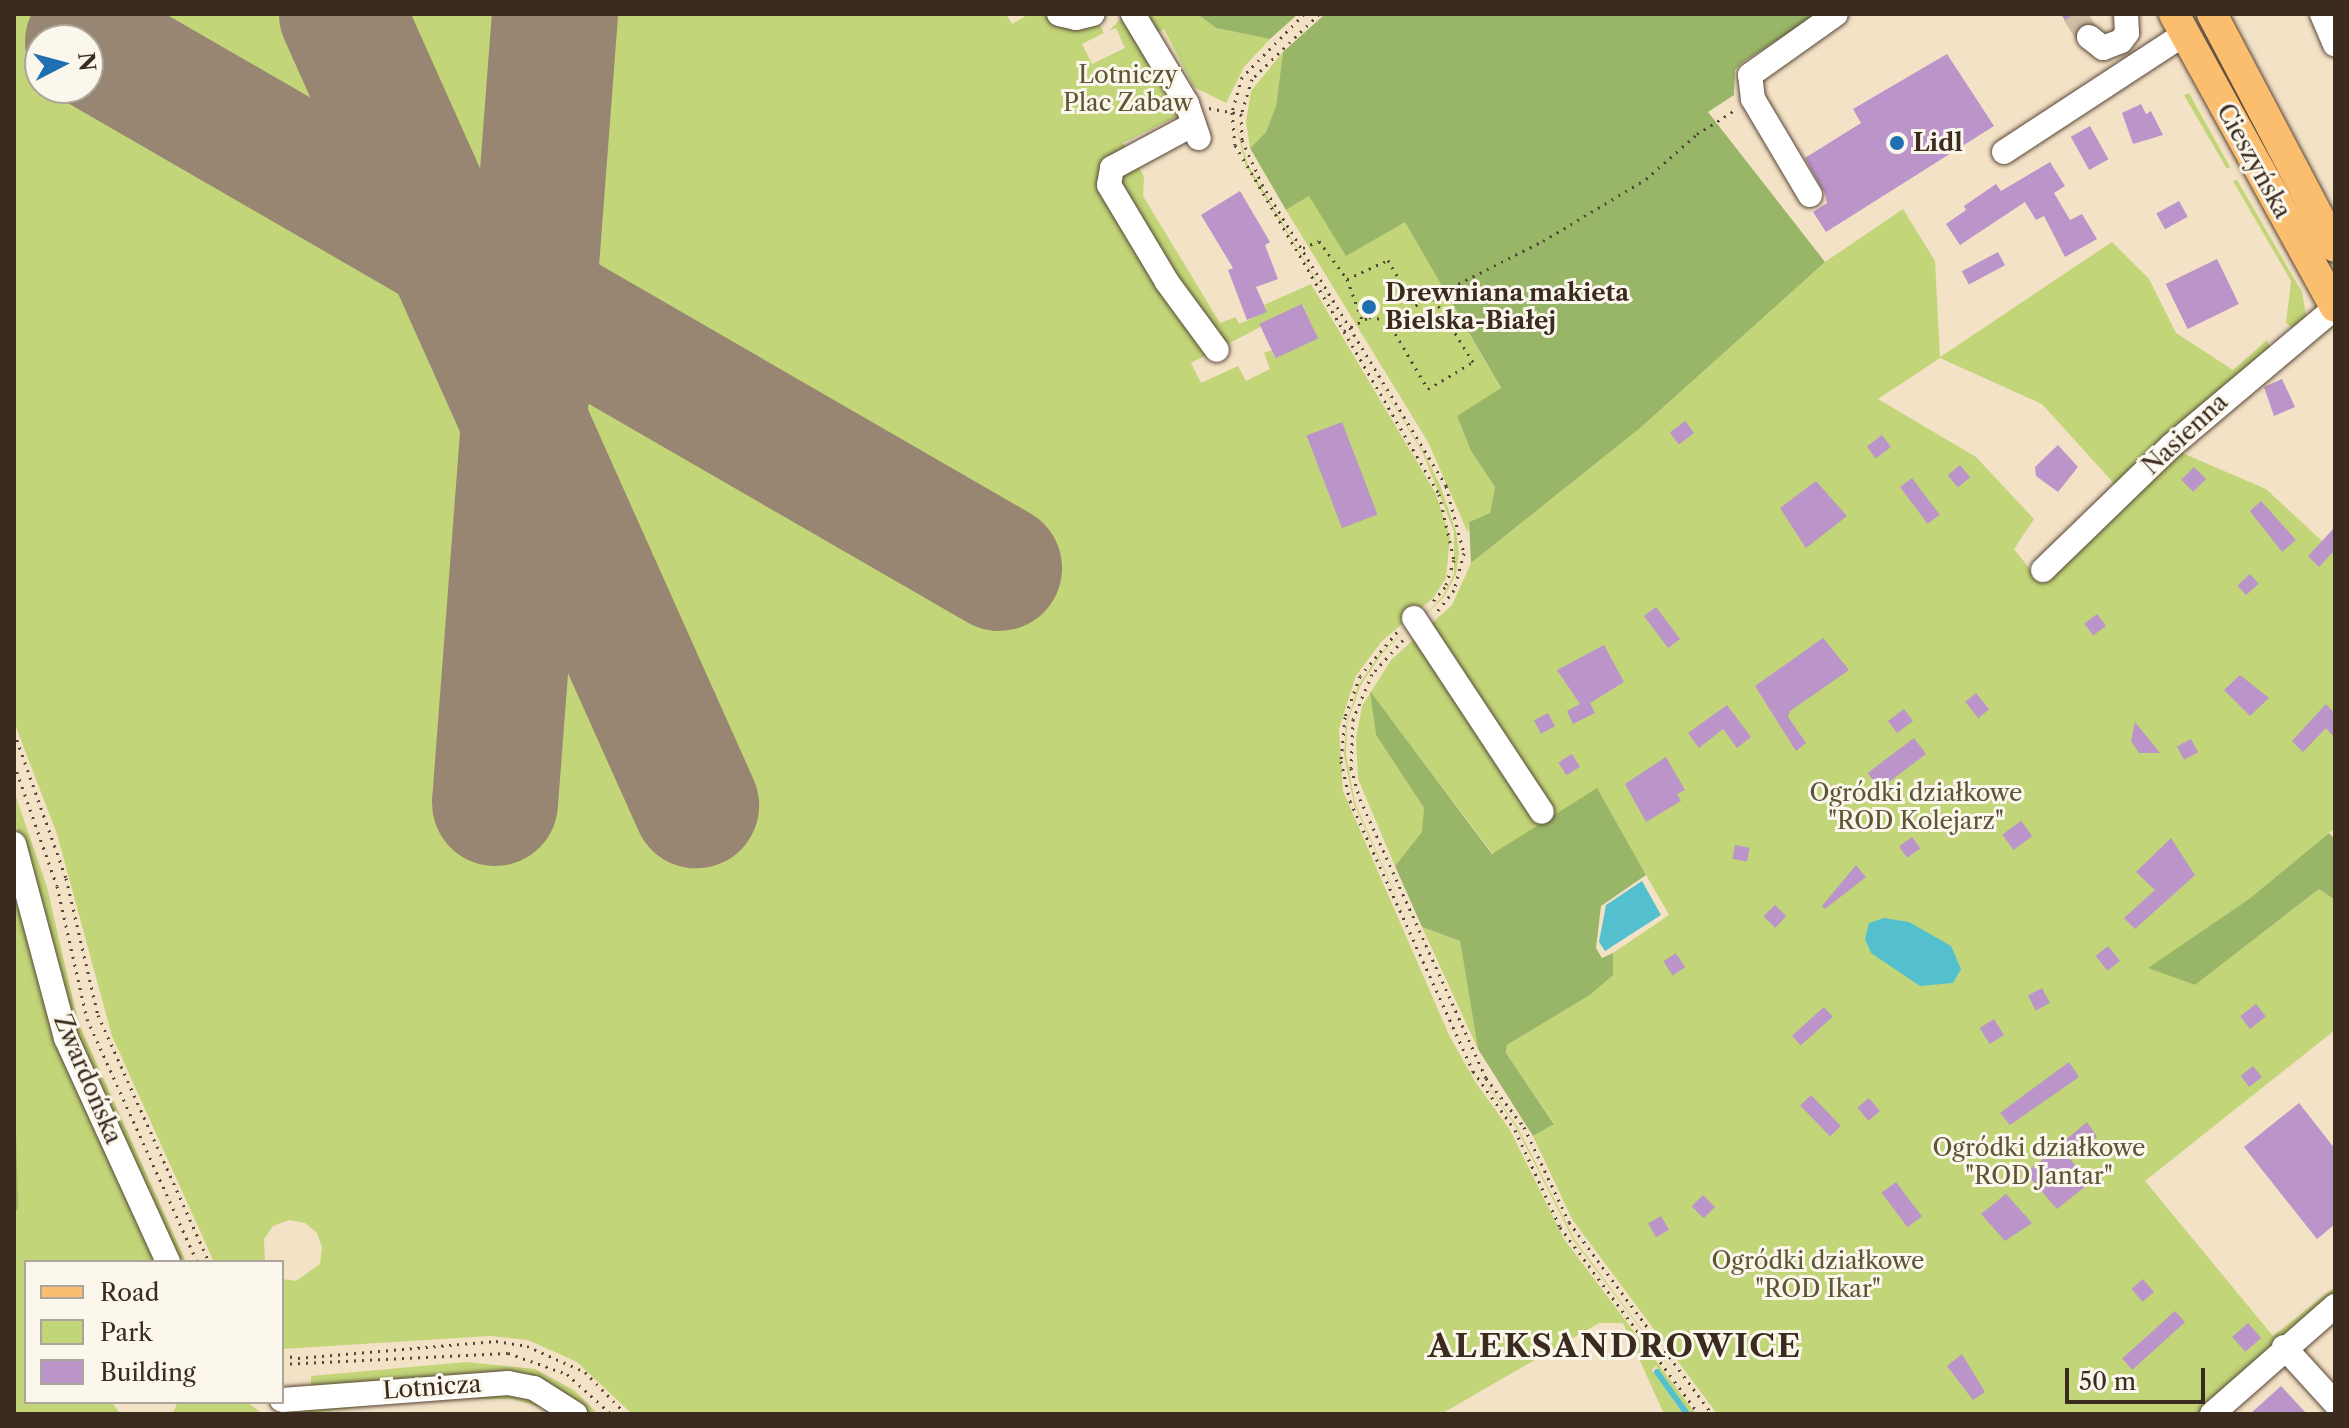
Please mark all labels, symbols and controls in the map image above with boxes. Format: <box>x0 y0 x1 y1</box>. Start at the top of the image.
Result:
north arrow <box>24 24 104 104</box>
text: N <box>72 51 101 73</box>
park label: Lotniczy Plac Zabaw <box>1063 61 1193 117</box>
street label: Cieszyńska <box>2211 99 2297 223</box>
place label: Lidl <box>1913 129 1963 157</box>
marker: Lidl <box>1888 134 1906 152</box>
place label: Drewniana makieta Bielska-Białej <box>1385 279 1629 335</box>
marker: Drewniana makieta Bielska-Białej <box>1360 298 1378 316</box>
street label: Nasienna <box>2136 387 2234 481</box>
park label: Ogródki działkowe "ROD Kolejarz" <box>1809 779 2023 835</box>
street label: Zwardońska <box>48 1010 128 1148</box>
park label: Ogródki działkowe "ROD Jantar" <box>1932 1134 2146 1190</box>
park label: Ogródki działkowe "ROD Ikar" <box>1711 1247 1925 1303</box>
legend <box>24 1260 284 1404</box>
text: Road <box>100 1278 159 1307</box>
text: Park <box>100 1318 152 1347</box>
district label: ALEKSANDROWICE <box>1428 1327 1802 1365</box>
scale bar <box>2069 1352 2209 1402</box>
text: Building <box>100 1358 196 1387</box>
text: 50 m <box>2079 1367 2136 1396</box>
street label: Lotnicza <box>382 1369 482 1405</box>

